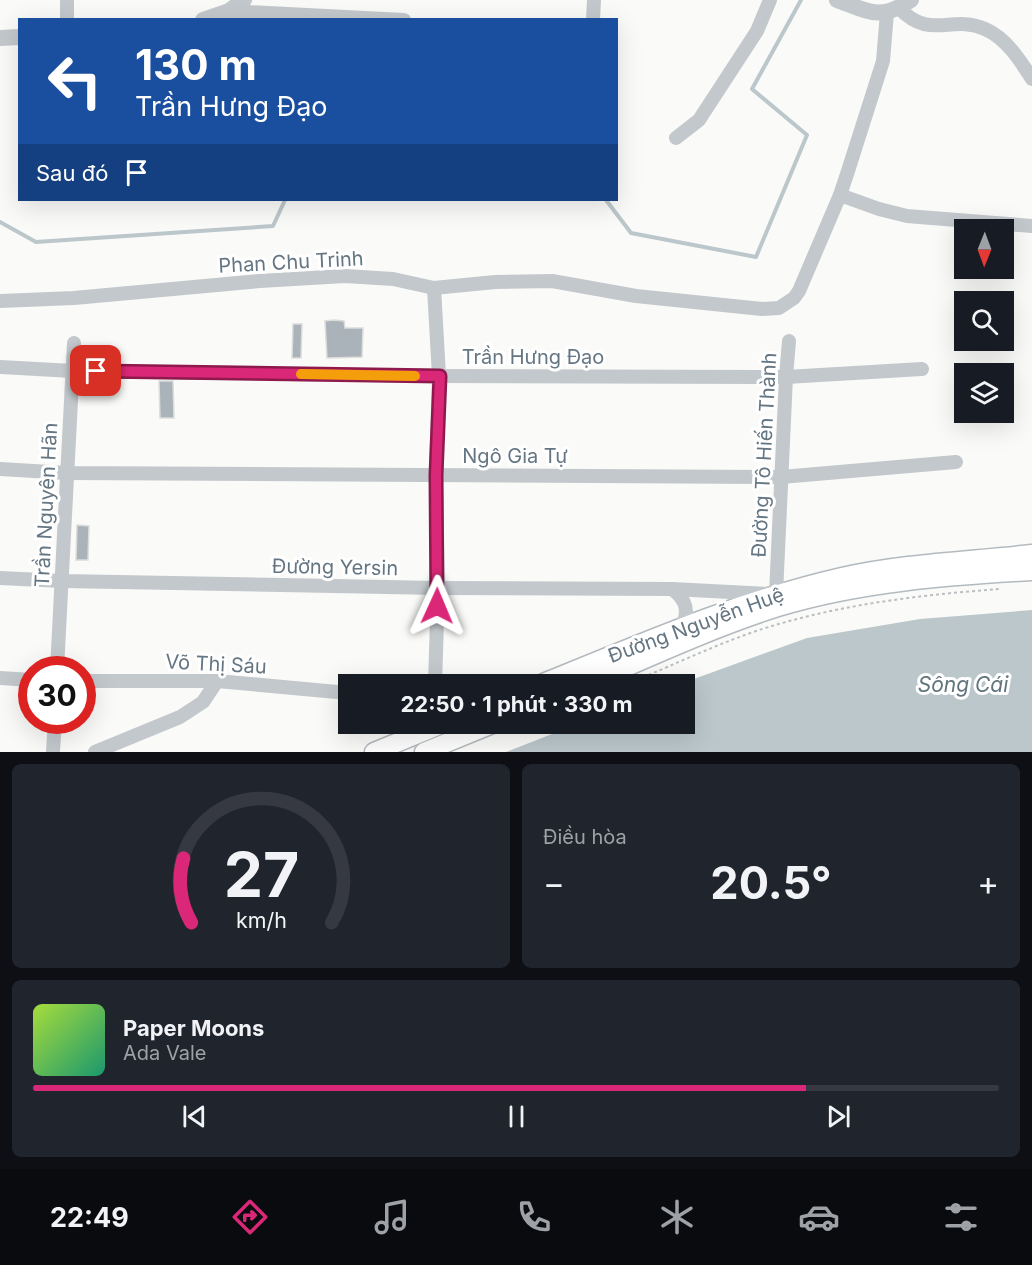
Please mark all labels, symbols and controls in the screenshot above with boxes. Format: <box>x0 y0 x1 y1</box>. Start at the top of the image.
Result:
text: 130 m <box>135 39 257 90</box>
icon: left <box>36 42 114 120</box>
text: Trần Hưng Đạo <box>135 90 328 123</box>
icon: arrive <box>120 156 153 189</box>
text: Sau đó <box>36 160 108 186</box>
north arrow <box>954 219 1014 279</box>
map controls <box>954 219 1014 423</box>
street label: Phan Chu Trinh <box>218 246 364 278</box>
button: search <box>954 291 1014 351</box>
pin <box>70 345 121 396</box>
street label: Trần Hưng Đạo <box>462 345 604 369</box>
street label: Đường Tô Hiến Thành <box>747 352 781 558</box>
icon: arrive <box>79 354 112 387</box>
button: layers <box>954 363 1014 423</box>
street label: Trần Nguyên Hãn <box>30 422 62 588</box>
street label: Ngô Gia Tự <box>462 444 568 468</box>
street label: Đường Yersin <box>272 554 398 580</box>
position arrow <box>405 574 469 638</box>
street label: Đường Nguyễn Huệ <box>605 582 787 668</box>
street label: Võ Thị Sáu <box>165 649 267 679</box>
speed limit sign: 30 <box>18 656 96 734</box>
water label: Sông Cái <box>918 672 1009 697</box>
text: 22:50 · 1 phút · 330 m <box>400 691 633 717</box>
text: Điều hòa <box>543 825 627 849</box>
text: 27 <box>223 837 299 912</box>
text: 20.5° <box>710 855 832 910</box>
text: − <box>543 863 565 903</box>
text: + <box>977 863 999 903</box>
text: km/h <box>236 907 286 933</box>
text: Paper Moons <box>123 1015 264 1041</box>
text: Ada Vale <box>123 1041 206 1065</box>
icon: previous <box>178 1100 211 1133</box>
icon: pause <box>500 1100 533 1133</box>
icon: next <box>822 1100 855 1133</box>
icon: directions <box>229 1196 271 1238</box>
icon: music <box>371 1196 413 1238</box>
icon: phone <box>513 1196 555 1238</box>
icon: climate <box>656 1196 698 1238</box>
icon: car <box>798 1196 840 1238</box>
icon: filters <box>940 1196 982 1238</box>
text: 22:49 <box>50 1201 129 1234</box>

